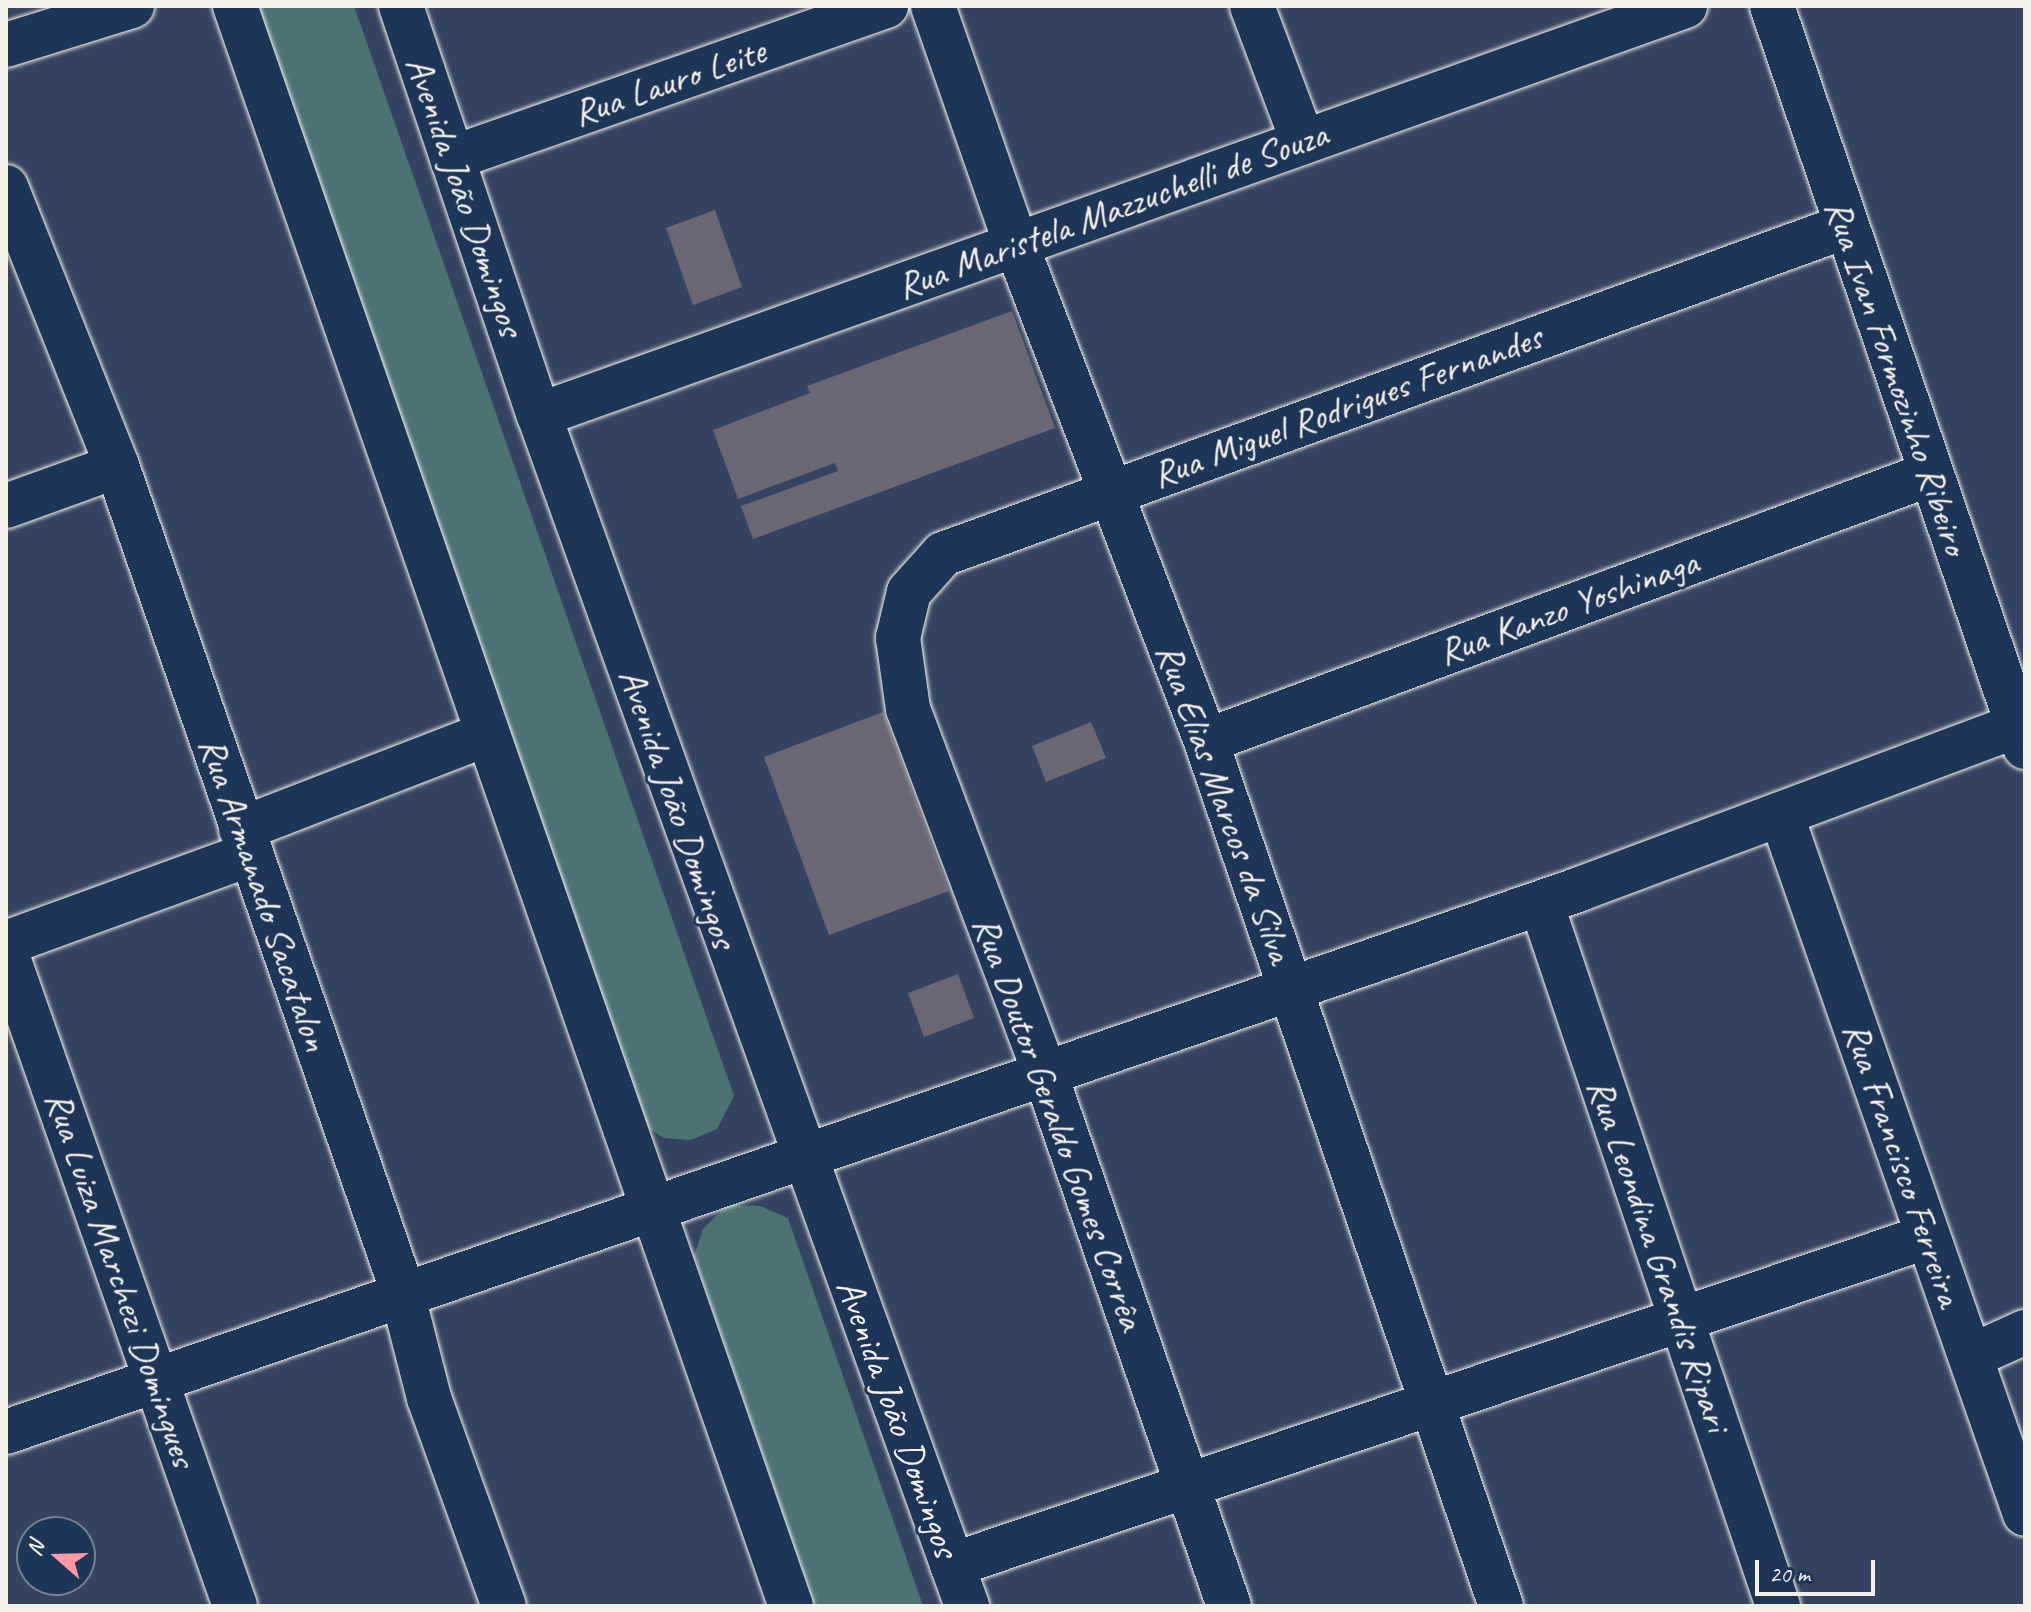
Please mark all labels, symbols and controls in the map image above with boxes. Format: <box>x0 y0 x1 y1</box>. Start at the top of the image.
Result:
street label: Rua Lauro Leite <box>566 28 772 136</box>
street label: Avenida João Domingos <box>396 50 534 342</box>
street label: Rua Maristela Mazzuchelli de Souza <box>889 110 1335 310</box>
street label: Rua Ivan Formozinho Ribeiro <box>1815 193 1979 561</box>
street label: Rua Miguel Rodrigues Fernandes <box>1146 314 1548 498</box>
street label: Rua Kanzo Yoshinaga <box>1432 539 1704 675</box>
street label: Rua Elias Marcos da Silva <box>1146 637 1304 969</box>
street label: Avenida João Domingos <box>609 662 747 954</box>
street label: Rua Armanado Sacatalon <box>189 731 339 1057</box>
street label: Rua Doutor Geraldo Gomes Corrêa <box>963 911 1155 1335</box>
street label: Rua Francisco Ferreira <box>1833 1016 1973 1312</box>
street label: Rua Leondina Grandis Ripari <box>1577 1073 1741 1437</box>
street label: Rua Luiza Marchezi Domingues <box>35 1086 207 1472</box>
street label: Avenida João Domingos <box>827 1273 969 1563</box>
north arrow <box>16 1516 96 1596</box>
text: N <box>20 1537 51 1560</box>
scale bar <box>1759 1544 1879 1594</box>
text: 20 m <box>1769 1559 1810 1589</box>

